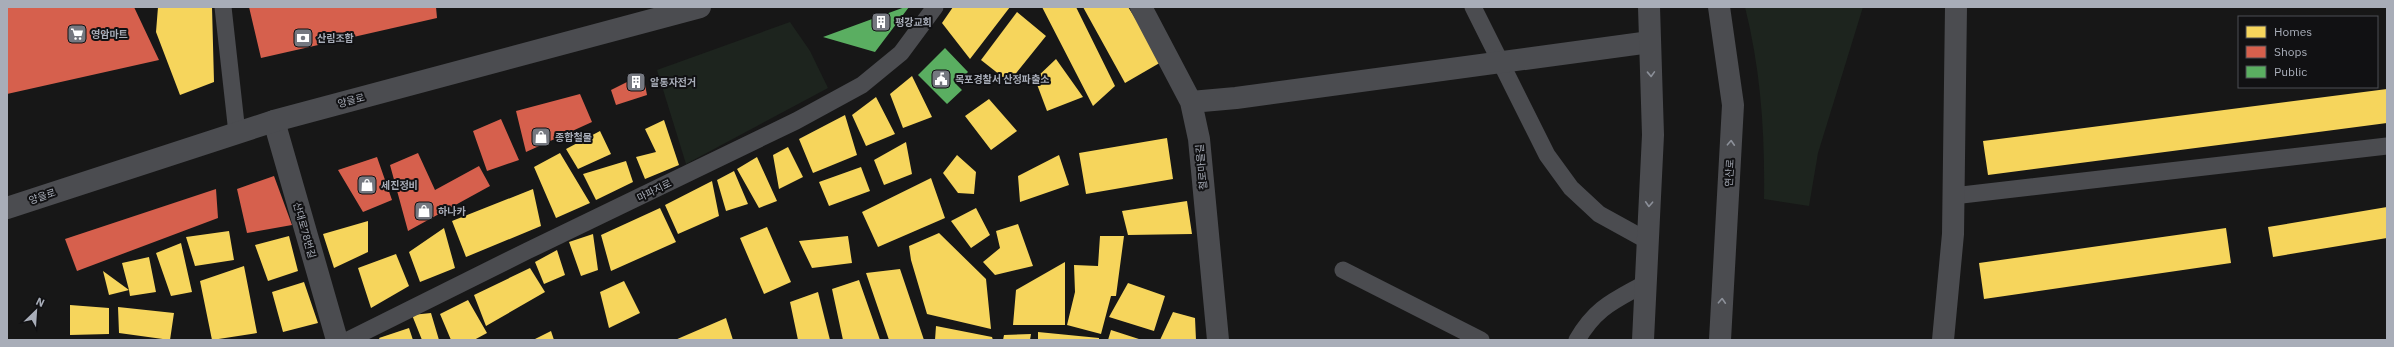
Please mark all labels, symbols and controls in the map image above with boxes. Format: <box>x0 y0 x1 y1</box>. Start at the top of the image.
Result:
building icon: 평강교회 <box>870 11 892 33</box>
place label: 평강교회 <box>895 16 932 29</box>
legend <box>2238 16 2378 88</box>
supermarket icon: 영암마트 <box>66 23 88 45</box>
text: Homes <box>2274 24 2312 39</box>
bank icon: 산림조합 <box>292 27 314 49</box>
place label: 영암마트 <box>91 28 128 41</box>
place label: 산림조합 <box>317 32 354 45</box>
text: Shops <box>2274 44 2307 59</box>
text: Public <box>2274 64 2307 79</box>
public building icon: 목포경찰서 산정파출소 <box>930 68 952 90</box>
building icon: 알통자전거 <box>625 71 647 93</box>
one-way arrow <box>1647 71 1655 77</box>
place label: 목포경찰서 산정파출소 <box>955 73 1049 86</box>
place label: 알통자전거 <box>650 76 696 89</box>
street label: 양을로 <box>336 91 366 110</box>
shop icon: 종합철물 <box>530 126 552 148</box>
place label: 종합철물 <box>555 131 592 144</box>
one-way arrow <box>1727 140 1735 146</box>
street label: 철로마을길 <box>1193 143 1210 190</box>
street label: 연산로 <box>1722 159 1737 187</box>
shop icon: 세진정비 <box>356 174 378 196</box>
street label: 마파지로 <box>635 177 674 204</box>
place label: 세진정비 <box>381 179 418 192</box>
street label: 양을로 <box>27 186 57 207</box>
street label: 산대로78번길 <box>290 200 319 260</box>
shop icon: 하나카 <box>413 200 435 222</box>
one-way arrow <box>1645 201 1654 207</box>
place label: 하나카 <box>438 205 466 218</box>
north arrow <box>16 291 56 331</box>
text: N <box>34 294 47 310</box>
one-way arrow <box>1718 298 1726 304</box>

